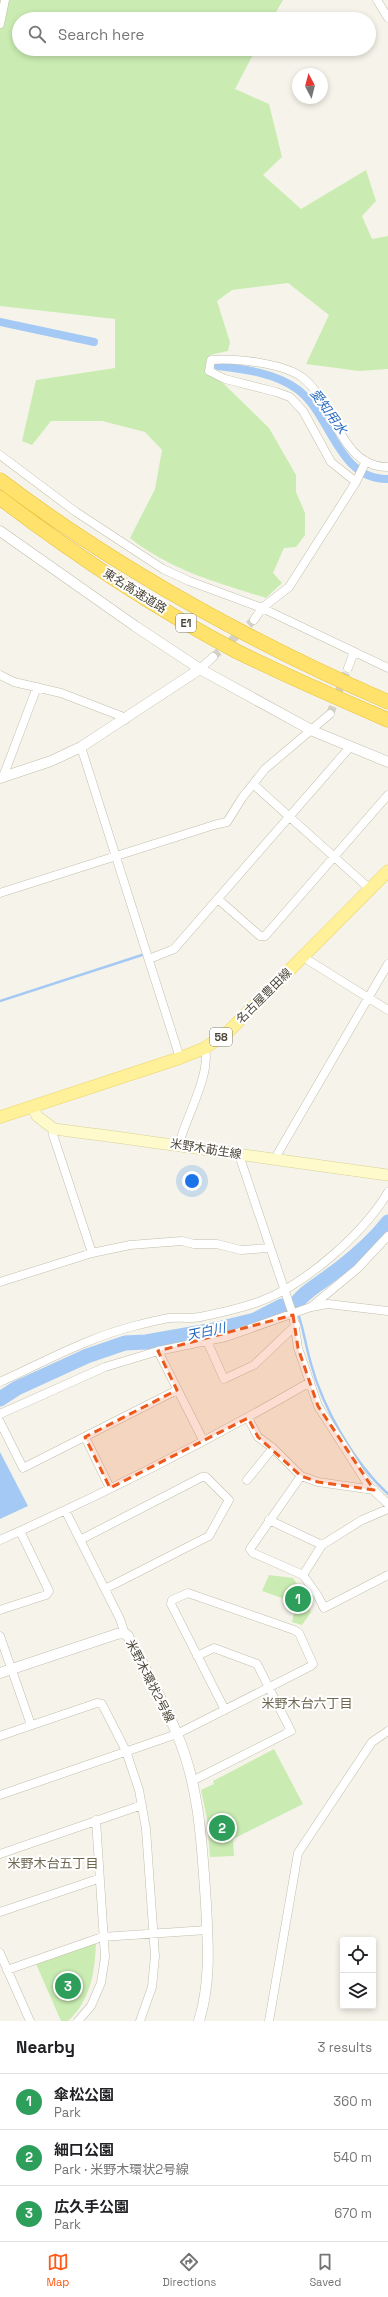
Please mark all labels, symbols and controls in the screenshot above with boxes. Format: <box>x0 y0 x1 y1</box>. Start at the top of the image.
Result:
search box <box>12 12 376 56</box>
icon: search <box>26 23 48 45</box>
text: Search here <box>58 25 144 44</box>
north arrow <box>292 68 328 104</box>
water label: 愛知用水 <box>306 385 352 439</box>
street label: 東名高速道路 <box>100 565 170 617</box>
road number: E1 <box>176 614 196 632</box>
street label: 名古屋豊田線 <box>233 965 295 1027</box>
road number: 58 <box>210 1028 232 1046</box>
street label: 米野木莇生線 <box>169 1135 243 1163</box>
your location <box>182 1171 202 1191</box>
water label: 天白川 <box>185 1319 229 1344</box>
pin: 1 <box>285 1584 311 1614</box>
street label: 米野木環状2号線 <box>122 1637 178 1725</box>
district label: 米野木台六丁目 <box>261 1695 353 1712</box>
pin: 2 <box>209 1813 235 1843</box>
district label: 米野木台五丁目 <box>7 1855 99 1872</box>
map controls <box>340 1937 376 2009</box>
button: locate <box>340 1937 376 1973</box>
pin: 3 <box>55 1971 81 2001</box>
button: layers <box>340 1973 376 2009</box>
text: Nearby <box>16 2036 75 2058</box>
text: 3 results <box>318 2039 372 2056</box>
text: 傘松公園 <box>54 2085 114 2104</box>
text: 1 <box>26 2093 32 2110</box>
text: 360 m <box>333 2093 372 2110</box>
text: Park <box>54 2104 81 2121</box>
text: 細口公園 <box>54 2140 114 2159</box>
text: 2 <box>25 2149 33 2166</box>
text: 540 m <box>333 2149 372 2166</box>
text: Park · 米野木環状2号線 <box>54 2161 189 2178</box>
text: 広久手公園 <box>54 2197 129 2216</box>
text: 3 <box>25 2205 33 2222</box>
text: 670 m <box>334 2205 372 2222</box>
text: Park <box>54 2216 81 2233</box>
tab: Map <box>47 2251 69 2289</box>
tab: Directions <box>162 2251 216 2289</box>
tab: Saved <box>309 2251 341 2289</box>

